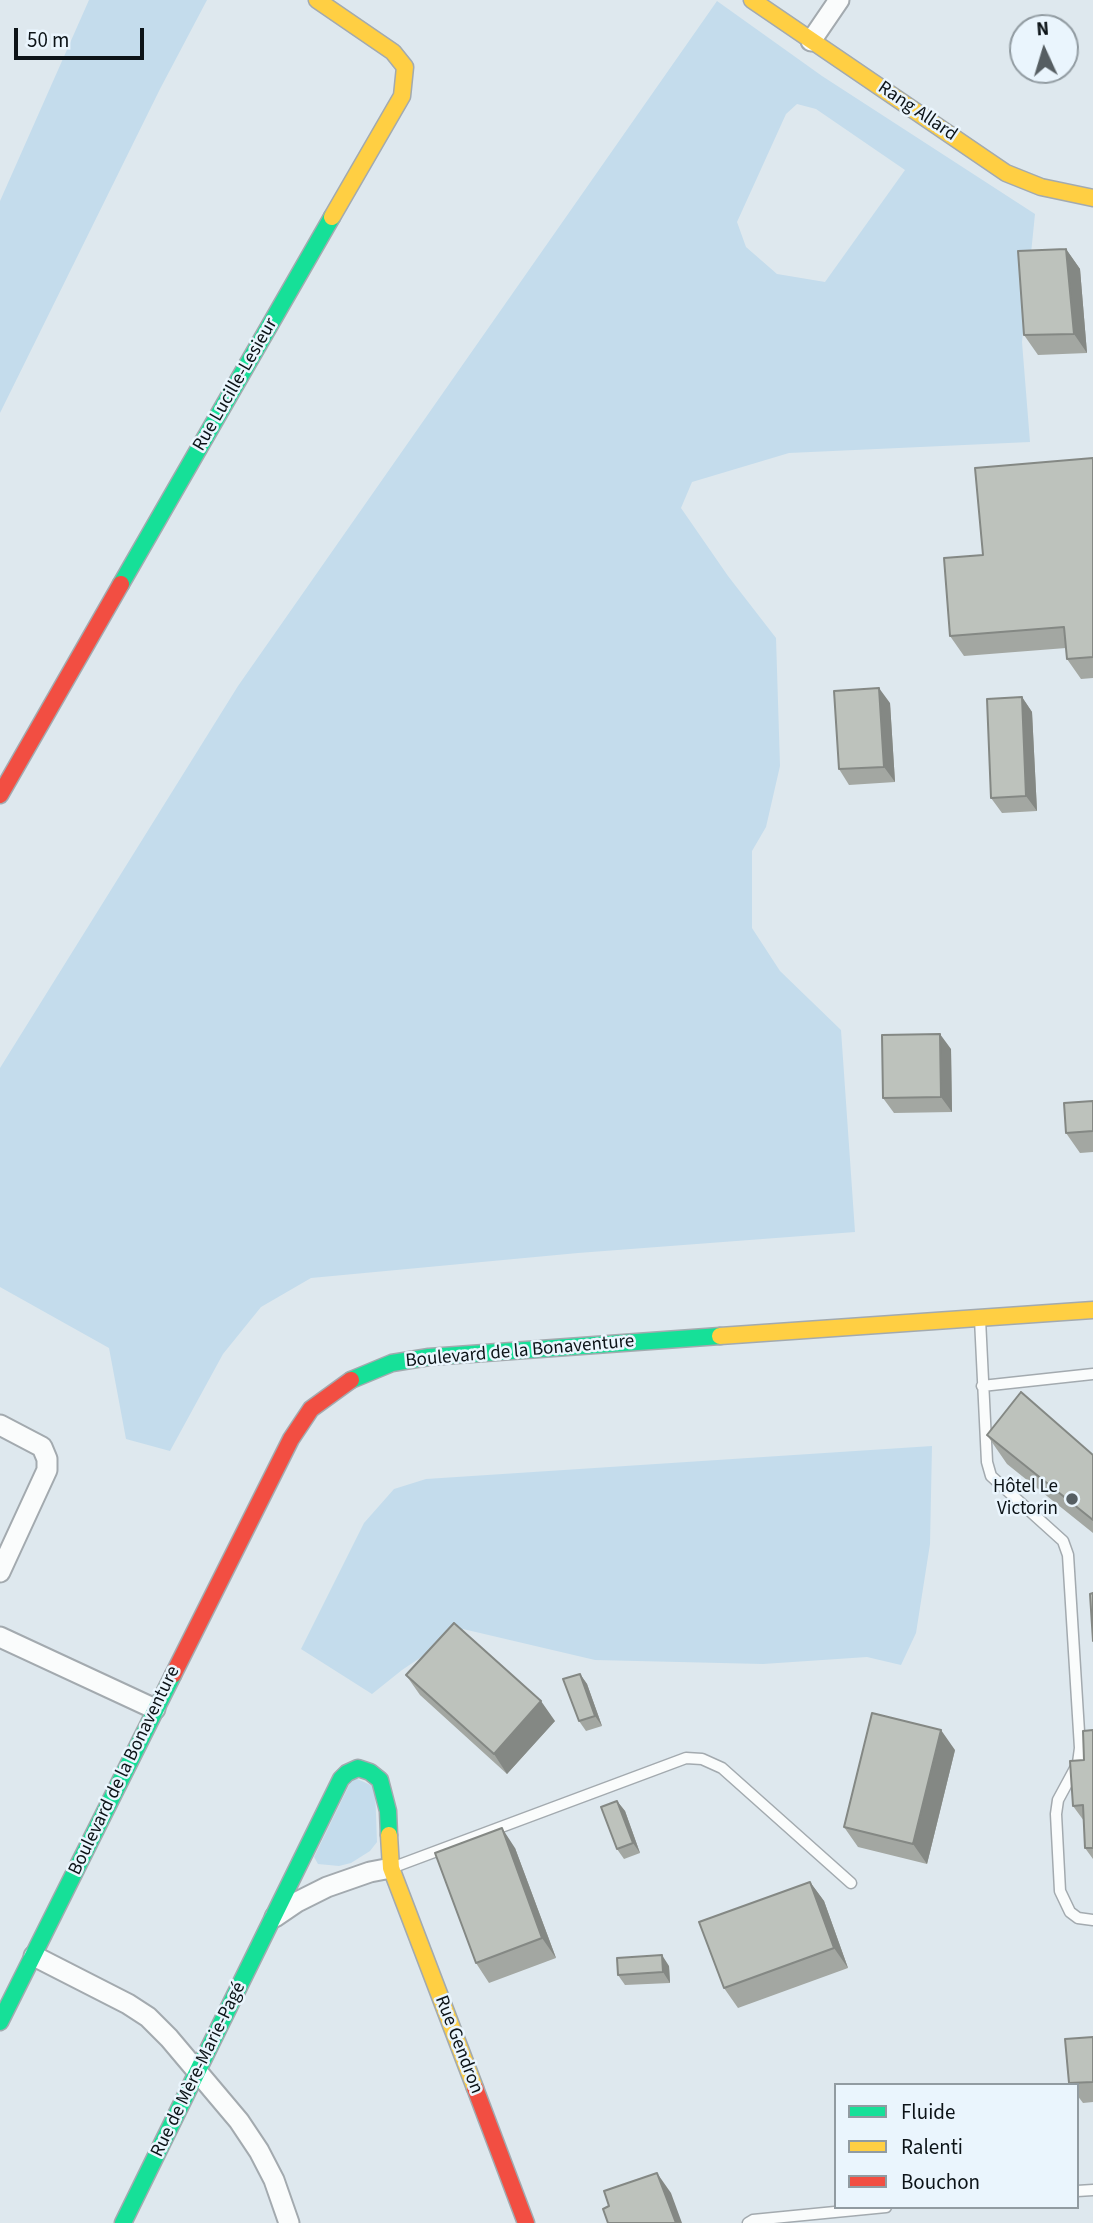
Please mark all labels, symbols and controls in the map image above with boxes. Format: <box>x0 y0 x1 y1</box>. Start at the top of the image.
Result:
scale bar <box>18 14 147 58</box>
north arrow <box>1009 14 1079 84</box>
text: N <box>1035 16 1050 43</box>
text: 50 m <box>27 25 69 55</box>
street label: Rang Allard <box>873 77 961 147</box>
street label: Rue Lucille-Lesieur <box>189 314 283 456</box>
street label: Boulevard de la Bonaventure <box>405 1331 635 1373</box>
place label: Hôtel Le Victorin <box>993 1477 1058 1521</box>
marker: Hôtel Le Victorin <box>1064 1491 1080 1507</box>
street label: Boulevard de la Bonaventure <box>64 1663 186 1879</box>
street label: Rue de Mère-Marie-Pagé <box>147 1979 251 2161</box>
street label: Rue Gendron <box>429 1993 487 2097</box>
legend <box>834 2083 1079 2209</box>
text: Fluide <box>901 2097 955 2127</box>
text: Ralenti <box>901 2132 963 2162</box>
text: Bouchon <box>901 2167 980 2197</box>

